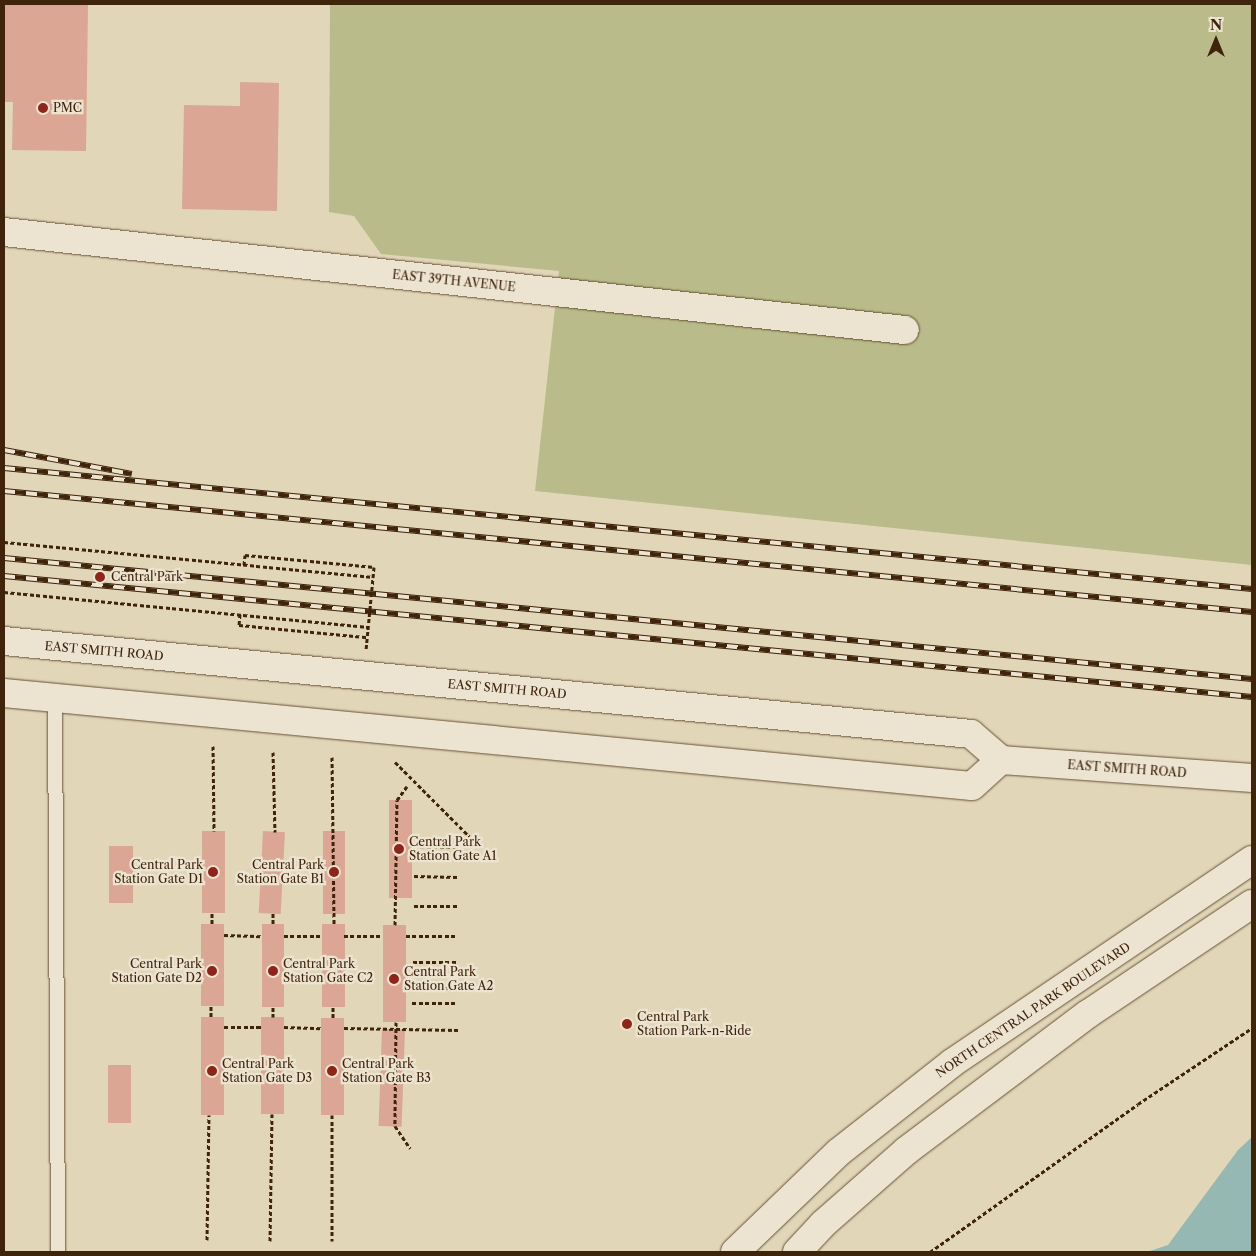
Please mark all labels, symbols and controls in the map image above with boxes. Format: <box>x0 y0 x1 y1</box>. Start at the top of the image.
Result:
north arrow <box>1191 15 1241 65</box>
text: N <box>1210 16 1222 34</box>
place label: PMC <box>53 101 82 115</box>
marker: PMC <box>37 102 49 114</box>
street label: EAST 39TH AVENUE <box>391 267 517 295</box>
marker: Central Park <box>93 570 107 584</box>
place label: Central Park <box>111 570 183 584</box>
street label: EAST SMITH ROAD <box>44 639 164 663</box>
street label: EAST SMITH ROAD <box>447 677 567 701</box>
street label: EAST SMITH ROAD <box>1067 758 1187 780</box>
place label: Central Park Station Gate A1 <box>409 835 497 863</box>
marker: Central Park Station Gate A1 <box>393 843 405 855</box>
place label: Central Park Station Gate D1 <box>114 858 203 886</box>
place label: Central Park Station Gate B1 <box>237 858 324 886</box>
marker: Central Park Station Gate D1 <box>207 866 219 878</box>
marker: Central Park Station Gate B1 <box>328 866 340 878</box>
street label: NORTH CENTRAL PARK BOULEVARD <box>933 939 1133 1081</box>
place label: Central Park Station Gate D2 <box>111 957 202 985</box>
place label: Central Park Station Gate C2 <box>283 957 373 985</box>
marker: Central Park Station Gate D2 <box>206 965 218 977</box>
marker: Central Park Station Gate C2 <box>267 965 279 977</box>
place label: Central Park Station Gate A2 <box>404 965 494 993</box>
marker: Central Park Station Gate A2 <box>388 973 400 985</box>
place label: Central Park Station Park-n-Ride <box>637 1010 751 1038</box>
marker: Central Park Station Park-n-Ride <box>621 1018 633 1030</box>
place label: Central Park Station Gate D3 <box>222 1057 312 1085</box>
place label: Central Park Station Gate B3 <box>342 1057 431 1085</box>
marker: Central Park Station Gate D3 <box>206 1065 218 1077</box>
marker: Central Park Station Gate B3 <box>326 1065 338 1077</box>

